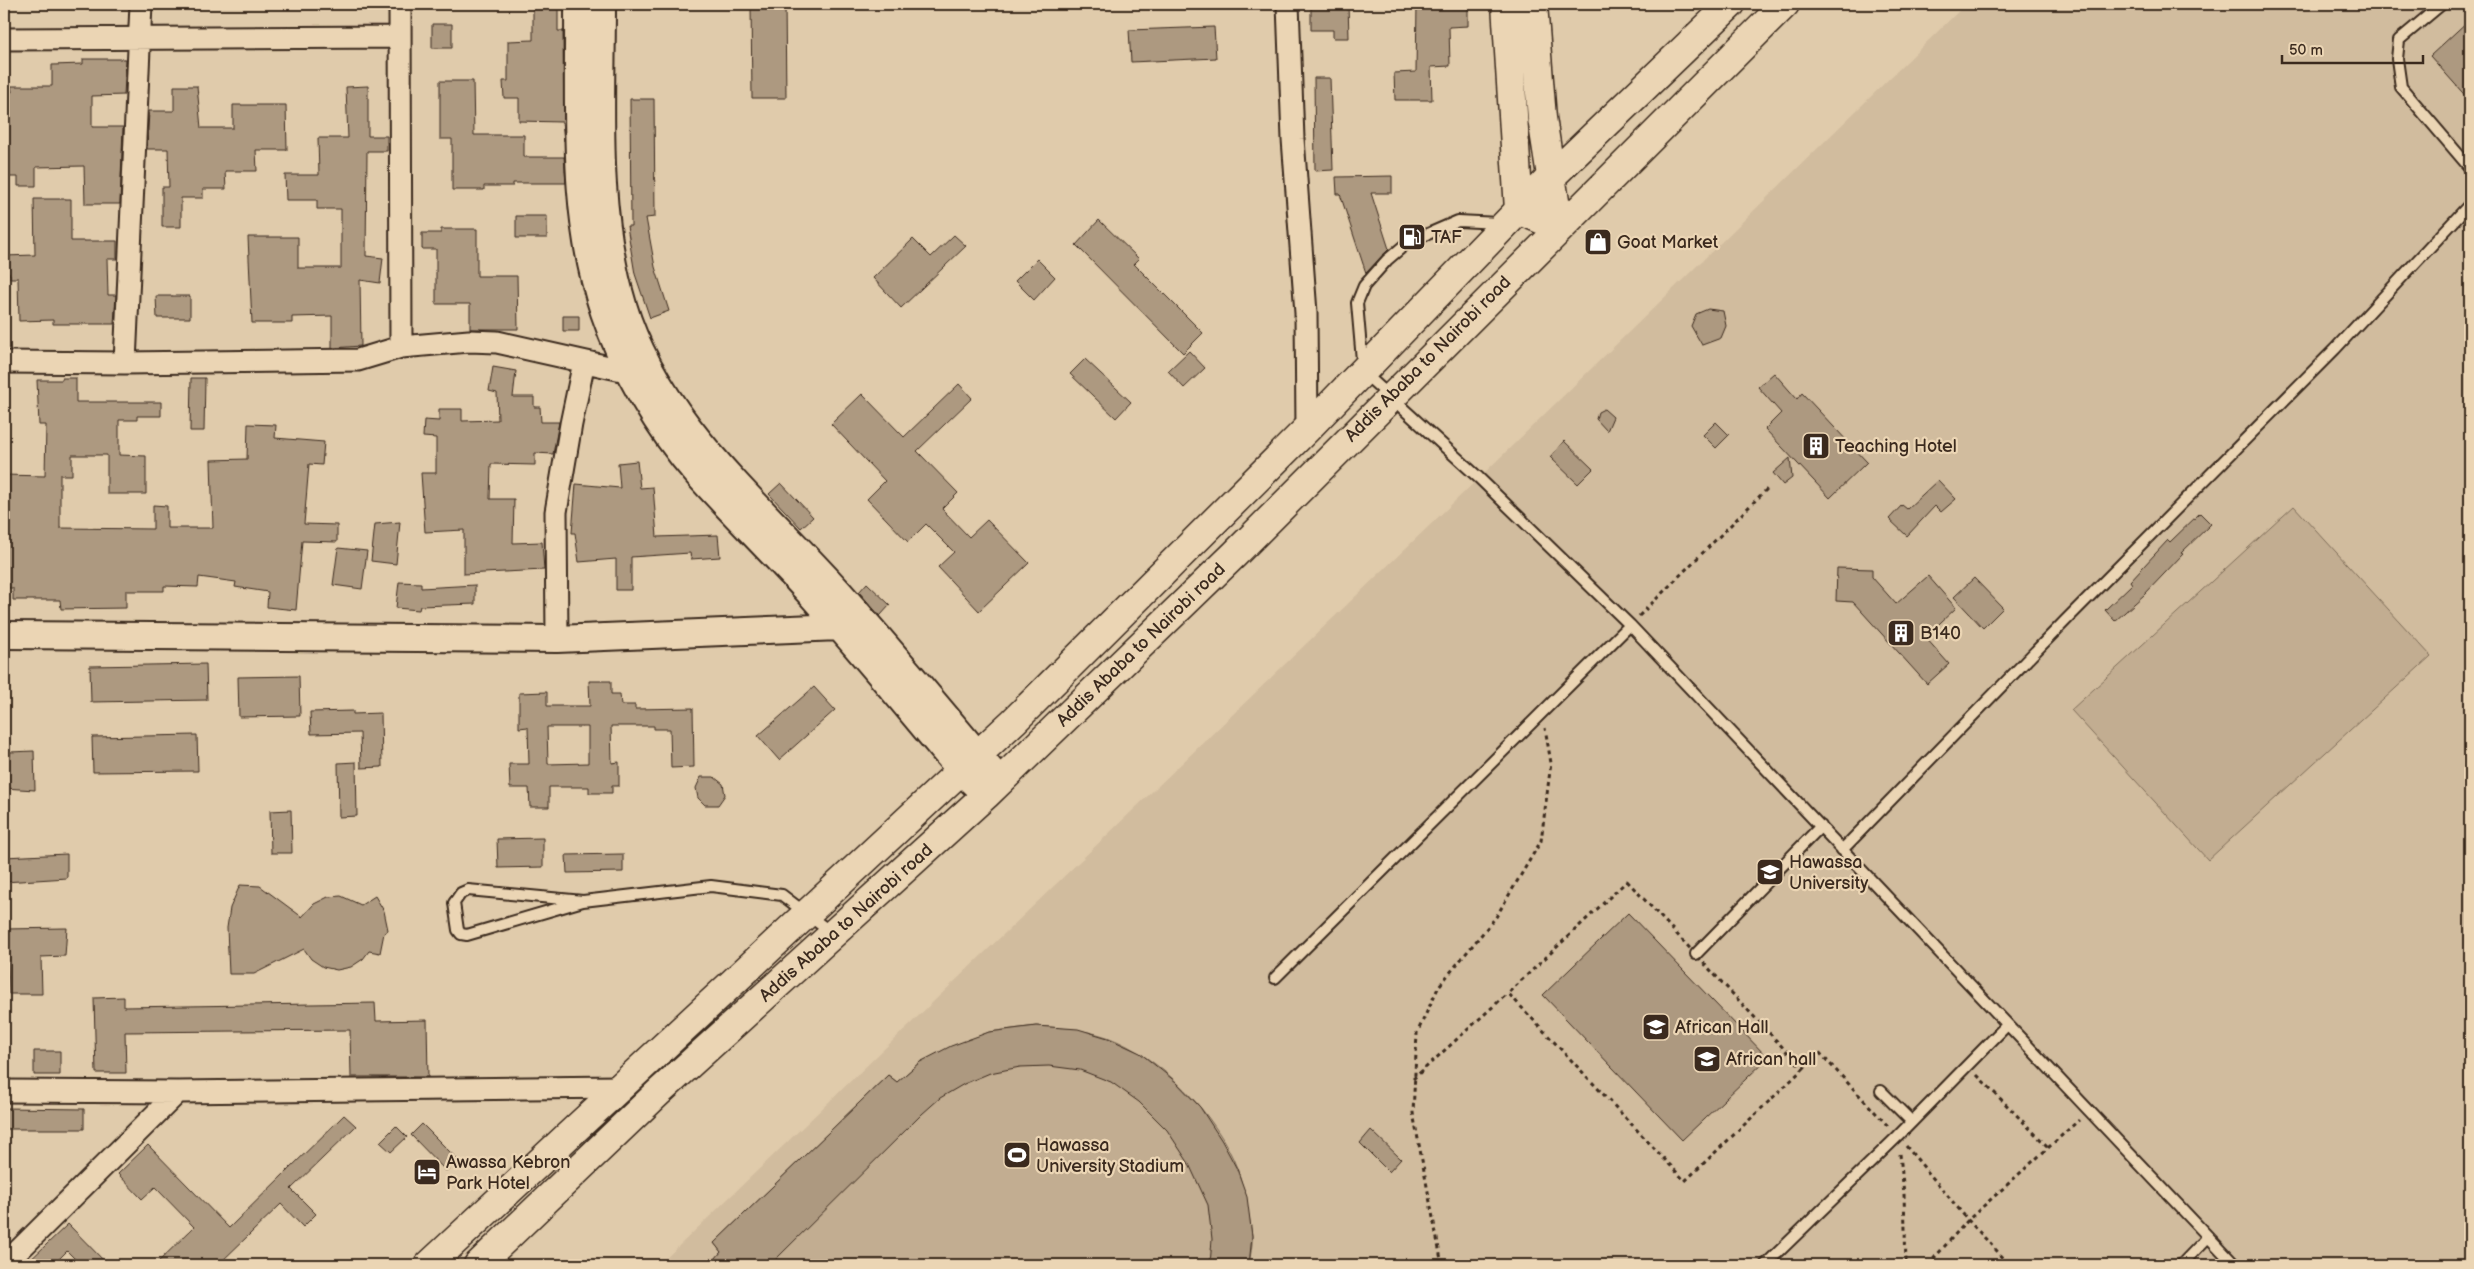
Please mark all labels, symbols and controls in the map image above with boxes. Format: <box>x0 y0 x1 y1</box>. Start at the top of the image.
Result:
scale bar <box>2282 32 2423 64</box>
text: 50 m <box>2289 41 2323 60</box>
fuel station icon: TAF <box>1397 222 1427 252</box>
place label: TAF <box>1431 227 1462 248</box>
shop icon: Goat Market <box>1583 227 1613 257</box>
place label: Goat Market <box>1617 232 1719 253</box>
street label: Addis Ababa to Nairobi road <box>1341 272 1515 446</box>
building icon: Teaching Hotel <box>1801 431 1831 461</box>
place label: Teaching Hotel <box>1835 436 1957 457</box>
street label: Addis Ababa to Nairobi road <box>1052 559 1230 731</box>
building icon: B140 <box>1886 618 1916 648</box>
place label: B140 <box>1920 623 1961 644</box>
street label: Addis Ababa to Nairobi road <box>755 840 937 1006</box>
place label: Hawassa University <box>1789 852 1869 894</box>
school or university icon: Hawassa University <box>1755 857 1785 887</box>
school or university icon: African Hall <box>1641 1012 1671 1042</box>
place label: African Hall <box>1675 1017 1768 1038</box>
school or university icon: African hall <box>1692 1044 1722 1074</box>
place label: African hall <box>1726 1049 1816 1070</box>
place label: Hawassa University Stadium <box>1036 1135 1184 1177</box>
sports icon: Hawassa University Stadium <box>1002 1140 1032 1170</box>
place label: Awassa Kebron Park Hotel <box>446 1152 570 1194</box>
hotel icon: Awassa Kebron Park Hotel <box>412 1157 442 1187</box>

